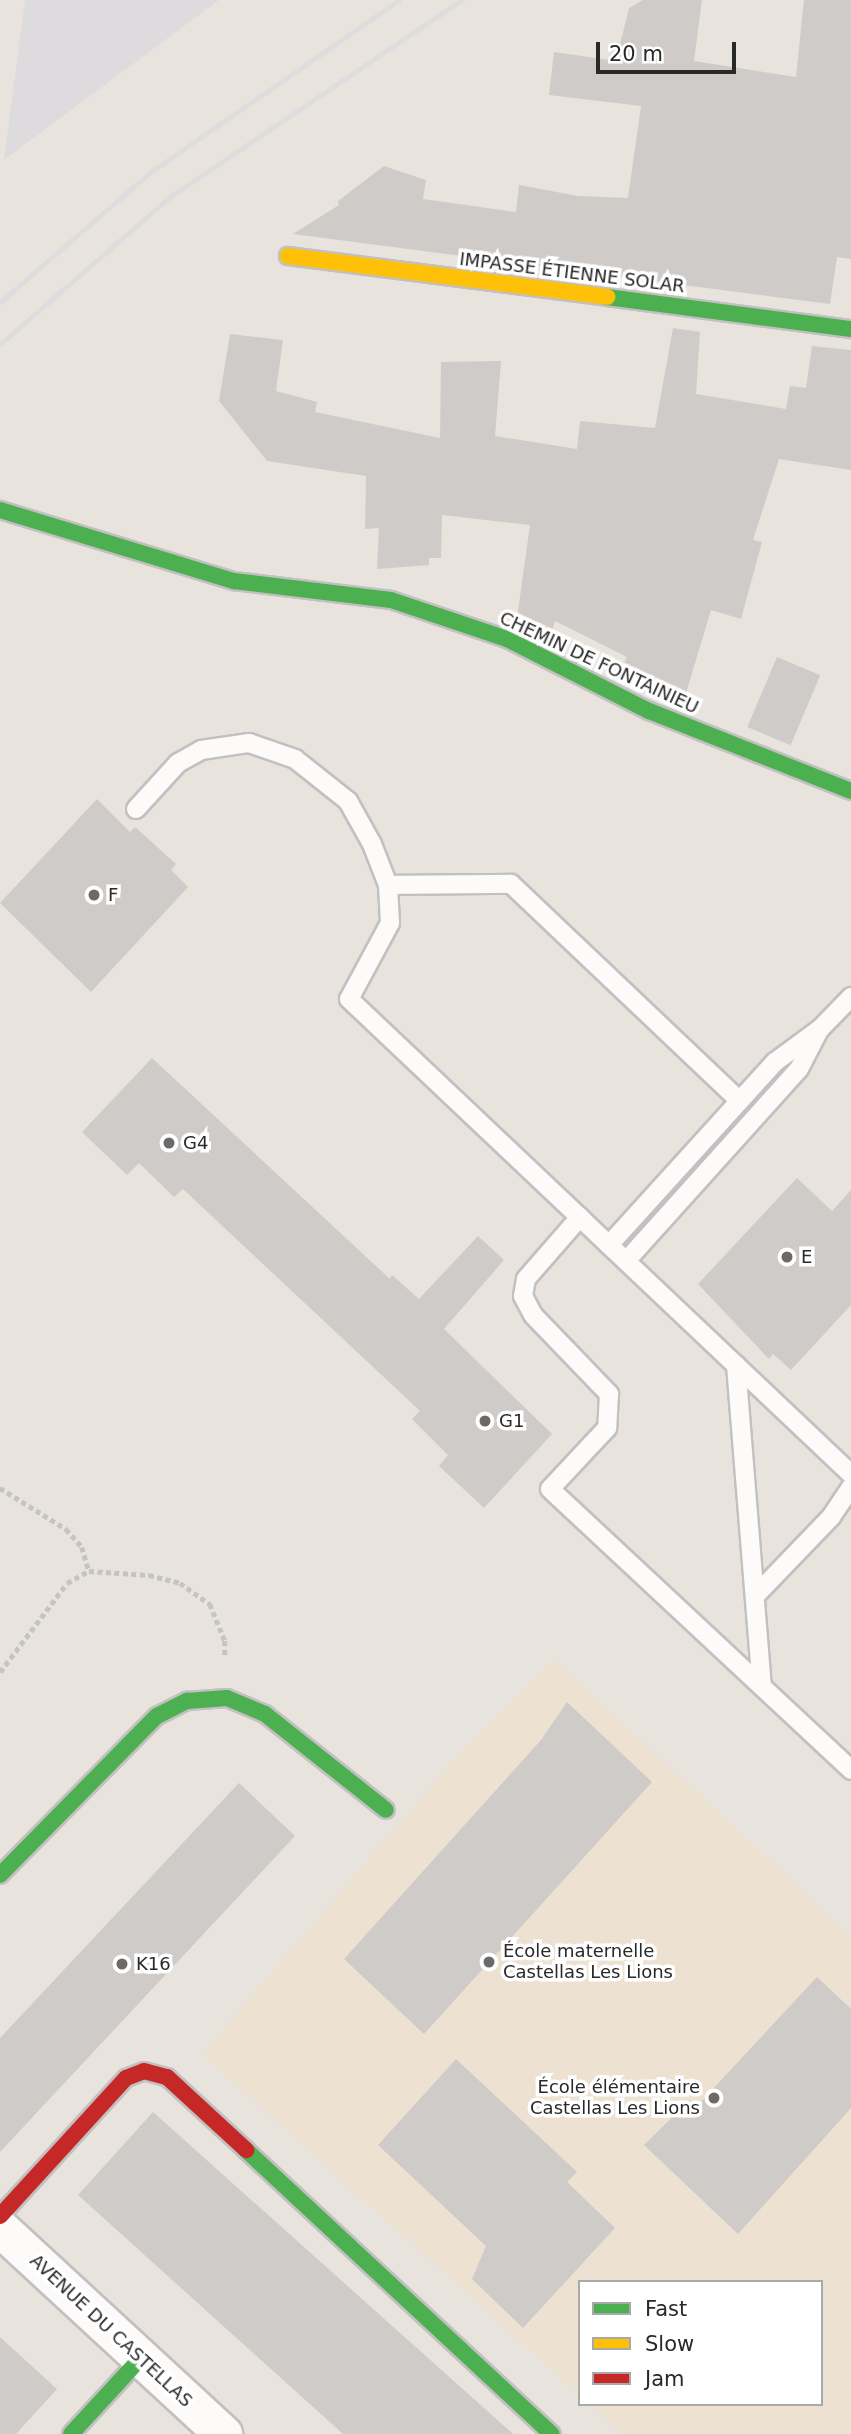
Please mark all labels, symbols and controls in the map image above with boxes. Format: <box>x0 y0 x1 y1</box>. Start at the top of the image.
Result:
scale bar <box>599 28 739 72</box>
text: 20 m <box>609 42 663 66</box>
street label: IMPASSE ÉTIENNE SOLAR <box>458 248 686 298</box>
street label: CHEMIN DE FONTAINIEU <box>496 607 702 719</box>
place label: F <box>108 884 118 906</box>
marker: F <box>86 887 102 903</box>
place label: G4 <box>183 1132 208 1154</box>
marker: G4 <box>161 1135 177 1151</box>
place label: E <box>801 1246 812 1268</box>
marker: E <box>779 1249 795 1265</box>
place label: G1 <box>499 1410 524 1432</box>
marker: G1 <box>477 1413 493 1429</box>
place label: École maternelle Castellas Les Lions <box>503 1941 673 1983</box>
place label: K16 <box>136 1953 171 1975</box>
marker: École maternelle Castellas Les Lions <box>481 1954 497 1970</box>
marker: K16 <box>114 1956 130 1972</box>
place label: École élémentaire Castellas Les Lions <box>530 2077 700 2120</box>
marker: École élémentaire Castellas Les Lions <box>706 2090 722 2106</box>
street label: AVENUE DU CASTELLAS <box>25 2250 197 2412</box>
legend <box>578 2280 823 2406</box>
text: Fast <box>645 2297 687 2321</box>
text: Slow <box>645 2332 694 2356</box>
text: Jam <box>645 2367 685 2391</box>

